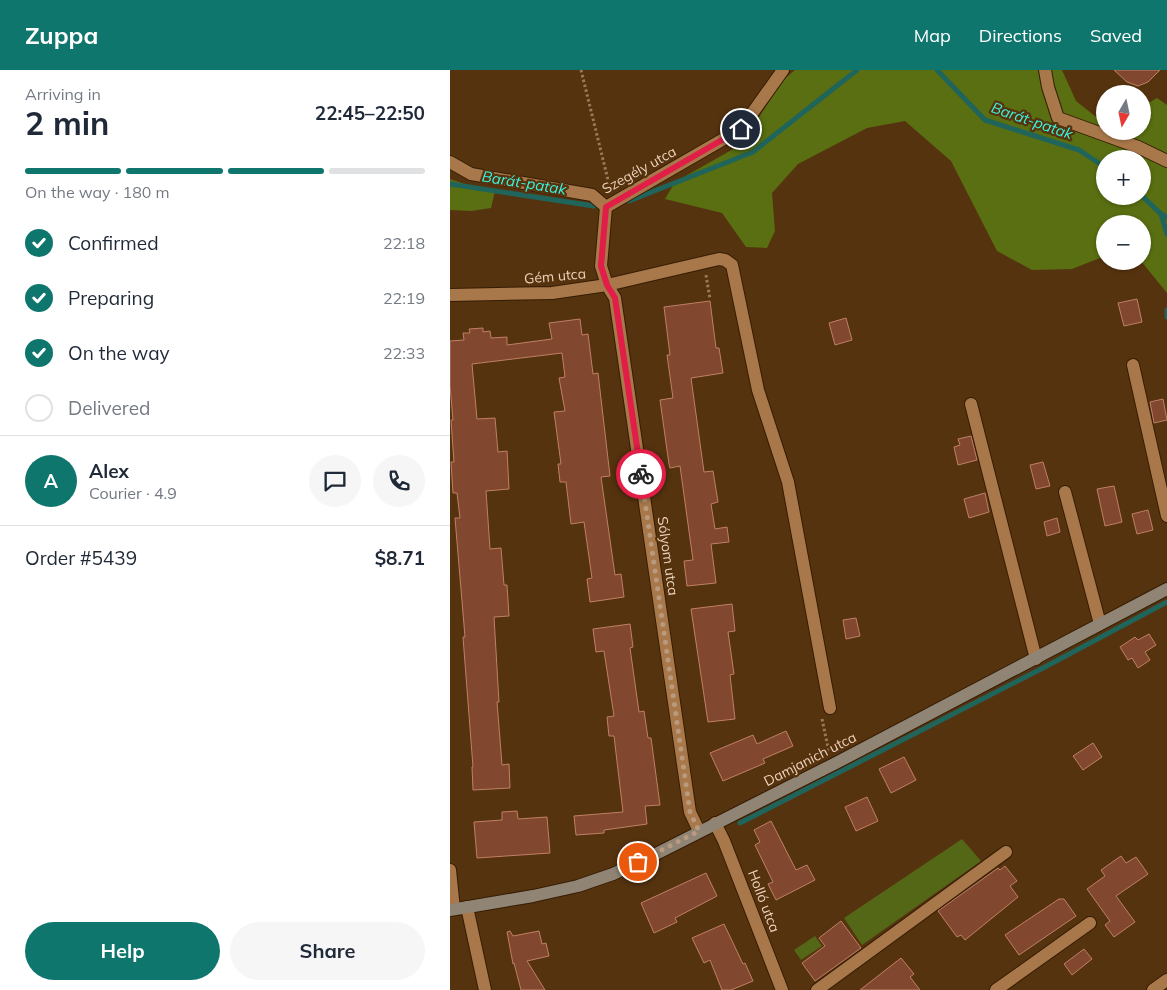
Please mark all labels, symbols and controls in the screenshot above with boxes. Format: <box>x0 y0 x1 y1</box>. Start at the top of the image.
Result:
text: Zuppa <box>25 20 98 50</box>
text: Map <box>914 24 951 47</box>
text: Directions <box>979 24 1062 47</box>
text: Saved <box>1090 24 1142 47</box>
text: Arriving in <box>25 84 101 104</box>
north arrow <box>1096 85 1151 140</box>
map controls <box>1096 85 1151 270</box>
water label: Barát-patak <box>989 98 1077 144</box>
text: 22:45–22:50 <box>315 101 425 125</box>
text: 2 min <box>25 103 109 143</box>
pin <box>720 108 762 150</box>
icon: home <box>727 115 755 143</box>
street label: Szegély utca <box>599 142 679 198</box>
button: + <box>1096 150 1151 205</box>
water label: Barát-patak <box>481 166 569 199</box>
text: On the way · 180 m <box>25 182 170 202</box>
button: − <box>1096 215 1151 270</box>
icon: check <box>25 229 53 257</box>
text: Confirmed <box>68 231 159 255</box>
text: 22:18 <box>383 233 425 253</box>
street label: Gém utca <box>523 264 587 288</box>
icon: check <box>25 284 53 312</box>
text: Preparing <box>68 286 154 310</box>
text: 22:19 <box>383 288 425 308</box>
icon: check <box>25 339 53 367</box>
text: On the way <box>68 341 170 365</box>
text: 22:33 <box>383 343 425 363</box>
text: Delivered <box>68 396 150 420</box>
courier <box>616 449 666 499</box>
button: chat <box>309 455 361 507</box>
button: phone <box>373 455 425 507</box>
text: Alex <box>89 459 129 483</box>
icon: bike <box>627 460 655 488</box>
text: A <box>44 469 58 493</box>
text: Courier · 4.9 <box>89 483 177 503</box>
street label: Sólyom utca <box>654 515 682 597</box>
text: Order #5439 <box>25 546 137 570</box>
text: $8.71 <box>375 546 425 570</box>
street label: Damjanich utca <box>761 728 859 790</box>
pin <box>617 841 659 883</box>
icon: bag <box>624 848 652 876</box>
street label: Holló utca <box>744 867 784 935</box>
button: Help <box>25 922 220 980</box>
button: Share <box>230 922 425 980</box>

